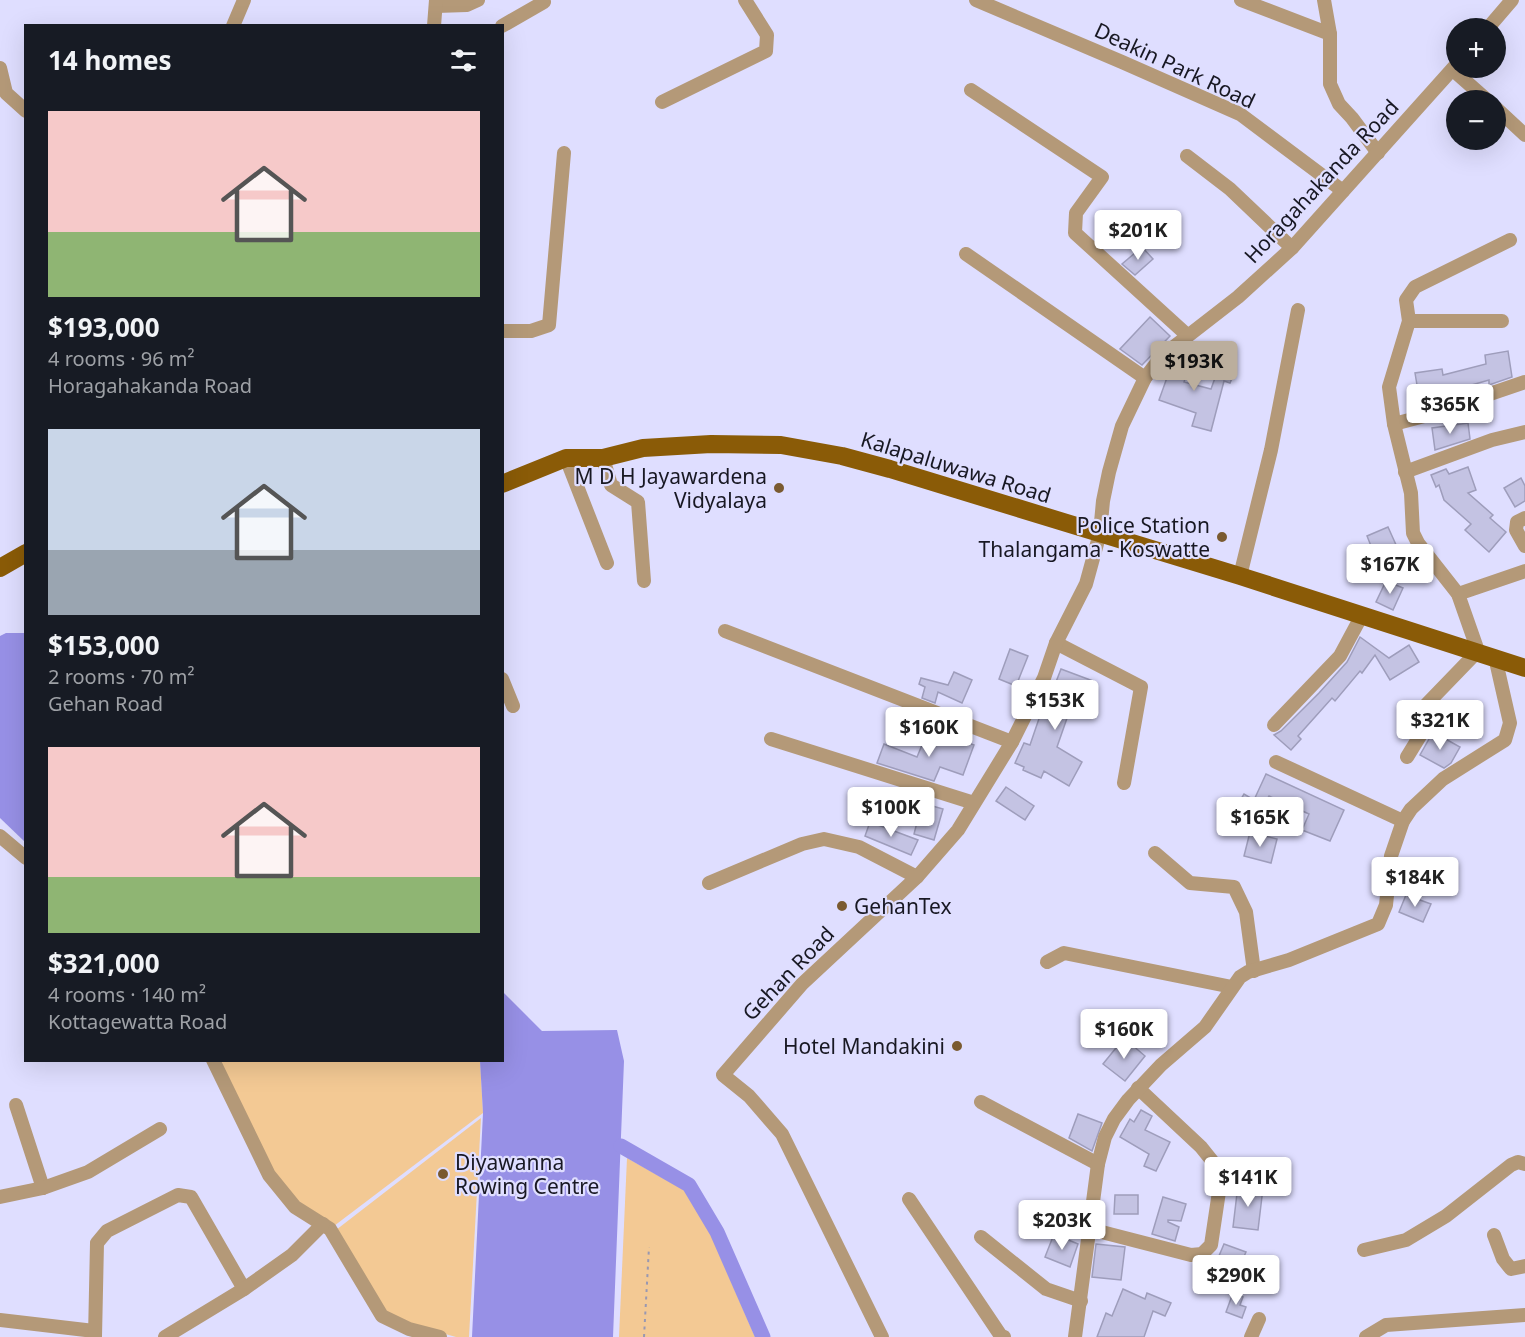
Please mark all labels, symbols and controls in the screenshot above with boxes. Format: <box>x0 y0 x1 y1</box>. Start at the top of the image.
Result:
street label: Deakin Park Road <box>1090 15 1260 115</box>
map controls <box>1446 18 1506 150</box>
button: + <box>1446 18 1506 78</box>
text: 14 homes <box>48 42 172 78</box>
icon: filters <box>447 44 480 77</box>
button: − <box>1446 90 1506 150</box>
street label: Horagahakanda Road <box>1238 93 1404 269</box>
icon: home <box>210 150 318 258</box>
pin: $201K <box>1096 210 1180 261</box>
text: $201K <box>1108 216 1168 243</box>
text: $193,000 <box>48 309 160 345</box>
pin: $193K <box>1152 341 1236 392</box>
text: 4 rooms · 96 m² <box>48 345 195 372</box>
text: $193K <box>1164 347 1224 374</box>
text: Horagahakanda Road <box>48 372 252 399</box>
pin: $365K <box>1408 384 1492 435</box>
text: $365K <box>1420 390 1480 417</box>
street label: Kalapaluwawa Road <box>857 425 1055 509</box>
place label: M D H Jayawardena Vidyalaya <box>575 462 767 514</box>
icon: home <box>210 468 318 576</box>
marker: M D H Jayawardena Vidyalaya <box>772 481 786 495</box>
place label: Police Station Thalangama - Koswatte <box>979 511 1210 563</box>
marker: Police Station Thalangama - Koswatte <box>1215 530 1229 544</box>
pin: $167K <box>1348 544 1432 595</box>
text: $167K <box>1360 550 1420 577</box>
text: $153,000 <box>48 627 160 663</box>
text: 2 rooms · 70 m² <box>48 663 195 690</box>
pin: $153K <box>1013 680 1097 731</box>
text: $153K <box>1025 686 1085 713</box>
text: Gehan Road <box>48 690 163 717</box>
pin: $321K <box>1398 700 1482 751</box>
text: $321K <box>1410 706 1470 733</box>
pin: $160K <box>887 707 971 758</box>
text: $160K <box>899 713 959 740</box>
icon: home <box>210 786 318 894</box>
pin: $100K <box>849 787 933 838</box>
text: $100K <box>861 793 921 820</box>
pin: $165K <box>1218 797 1302 848</box>
text: $165K <box>1230 803 1290 830</box>
pin: $184K <box>1373 857 1457 908</box>
text: $184K <box>1385 863 1445 890</box>
place label: GehanTex <box>854 892 952 920</box>
marker: GehanTex <box>835 899 849 913</box>
street label: Gehan Road <box>736 920 840 1026</box>
text: $321,000 <box>48 945 160 981</box>
text: 4 rooms · 140 m² <box>48 981 206 1008</box>
text: Kottagewatta Road <box>48 1008 227 1035</box>
pin: $160K <box>1082 1009 1166 1060</box>
text: $160K <box>1094 1015 1154 1042</box>
place label: Hotel Mandakini <box>783 1032 945 1060</box>
marker: Hotel Mandakini <box>950 1039 964 1053</box>
place label: Diyawanna Rowing Centre <box>455 1148 599 1200</box>
pin: $141K <box>1206 1157 1290 1208</box>
text: $141K <box>1218 1163 1278 1190</box>
marker: Diyawanna Rowing Centre <box>436 1167 450 1181</box>
pin: $203K <box>1020 1200 1104 1251</box>
text: $203K <box>1032 1206 1092 1233</box>
pin: $290K <box>1194 1255 1278 1306</box>
text: $290K <box>1206 1261 1266 1288</box>

